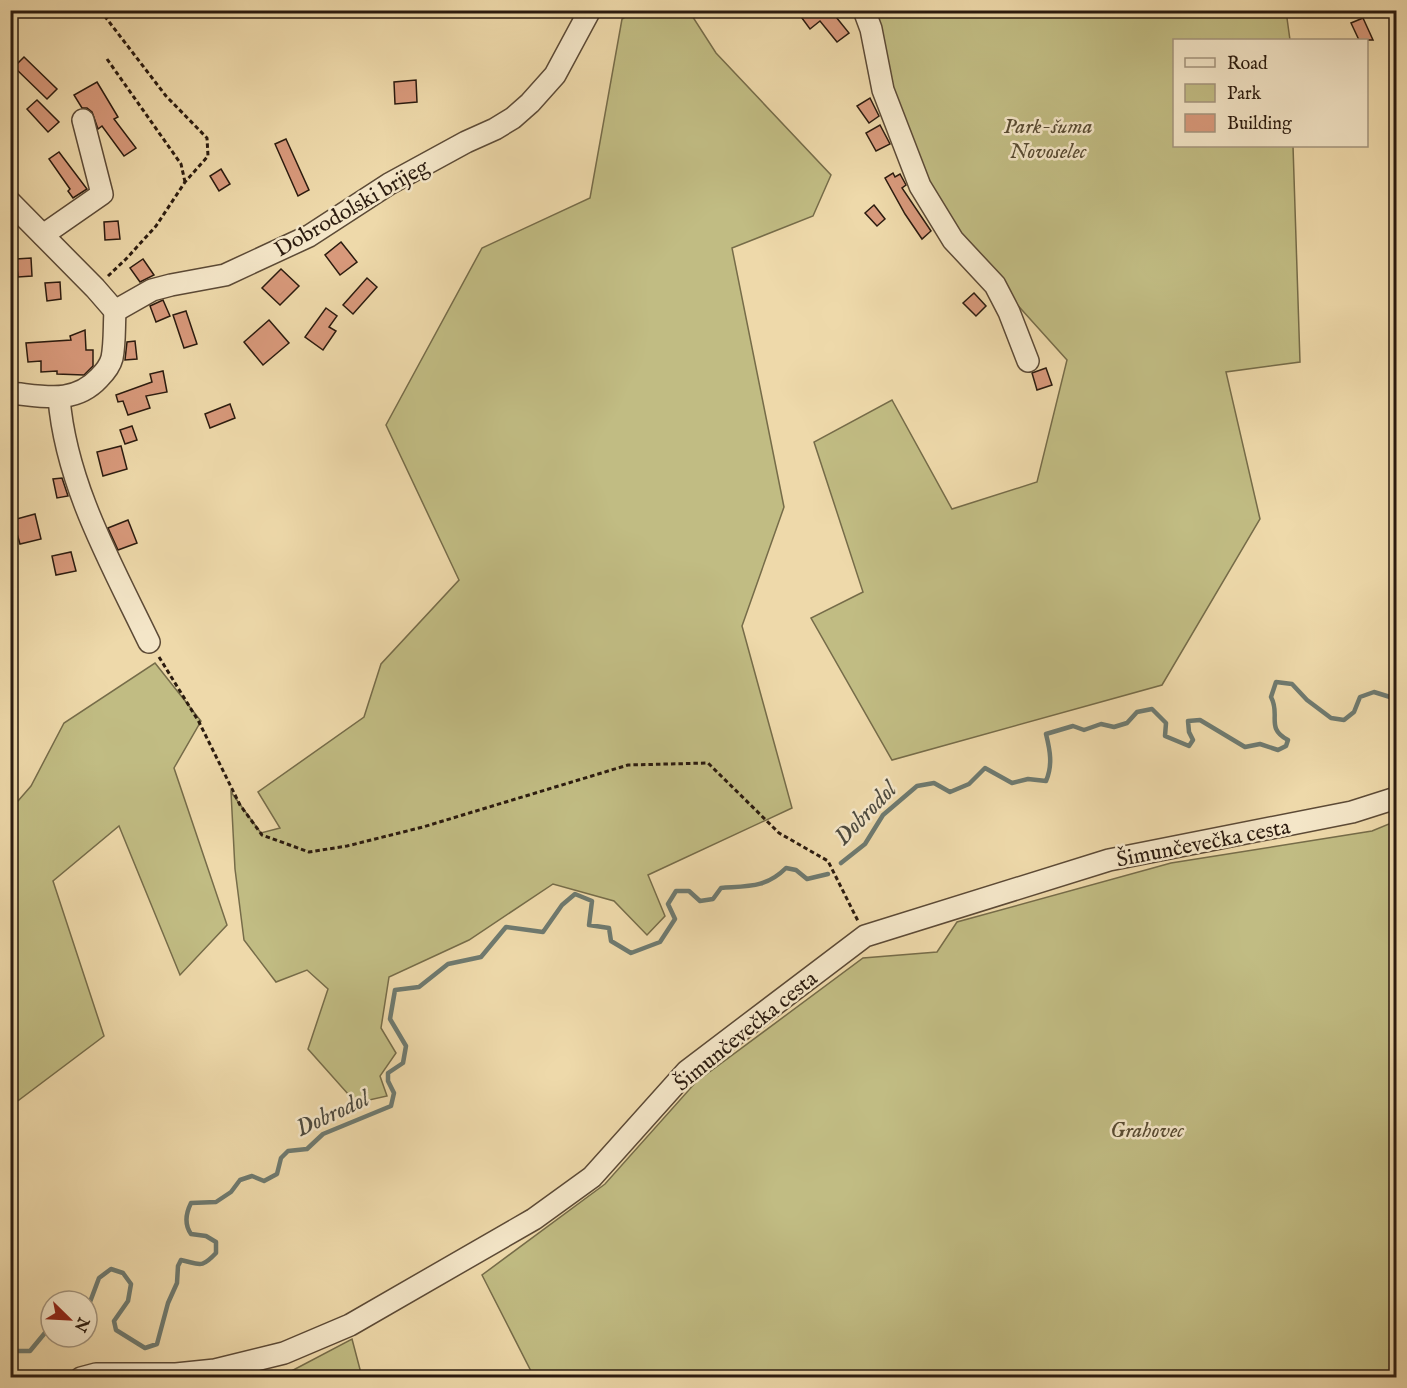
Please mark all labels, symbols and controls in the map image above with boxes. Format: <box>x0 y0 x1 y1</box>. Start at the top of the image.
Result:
legend <box>1173 39 1368 147</box>
text: Road <box>1227 53 1268 76</box>
text: Park <box>1227 83 1262 106</box>
park label: Park-šuma Novoselec <box>1004 113 1093 166</box>
text: Building <box>1227 113 1292 136</box>
street label: Dobrodolski brijeg <box>270 153 435 264</box>
water label: Dobrodol <box>828 774 906 853</box>
street label: Šimunčevečka cesta <box>1114 813 1293 875</box>
street label: Šimunčevečka cesta <box>669 965 824 1098</box>
water label: Dobrodol <box>291 1083 377 1145</box>
park label: Grahovec <box>1110 1117 1184 1145</box>
north arrow <box>39 1289 99 1349</box>
text: N <box>69 1313 93 1335</box>

